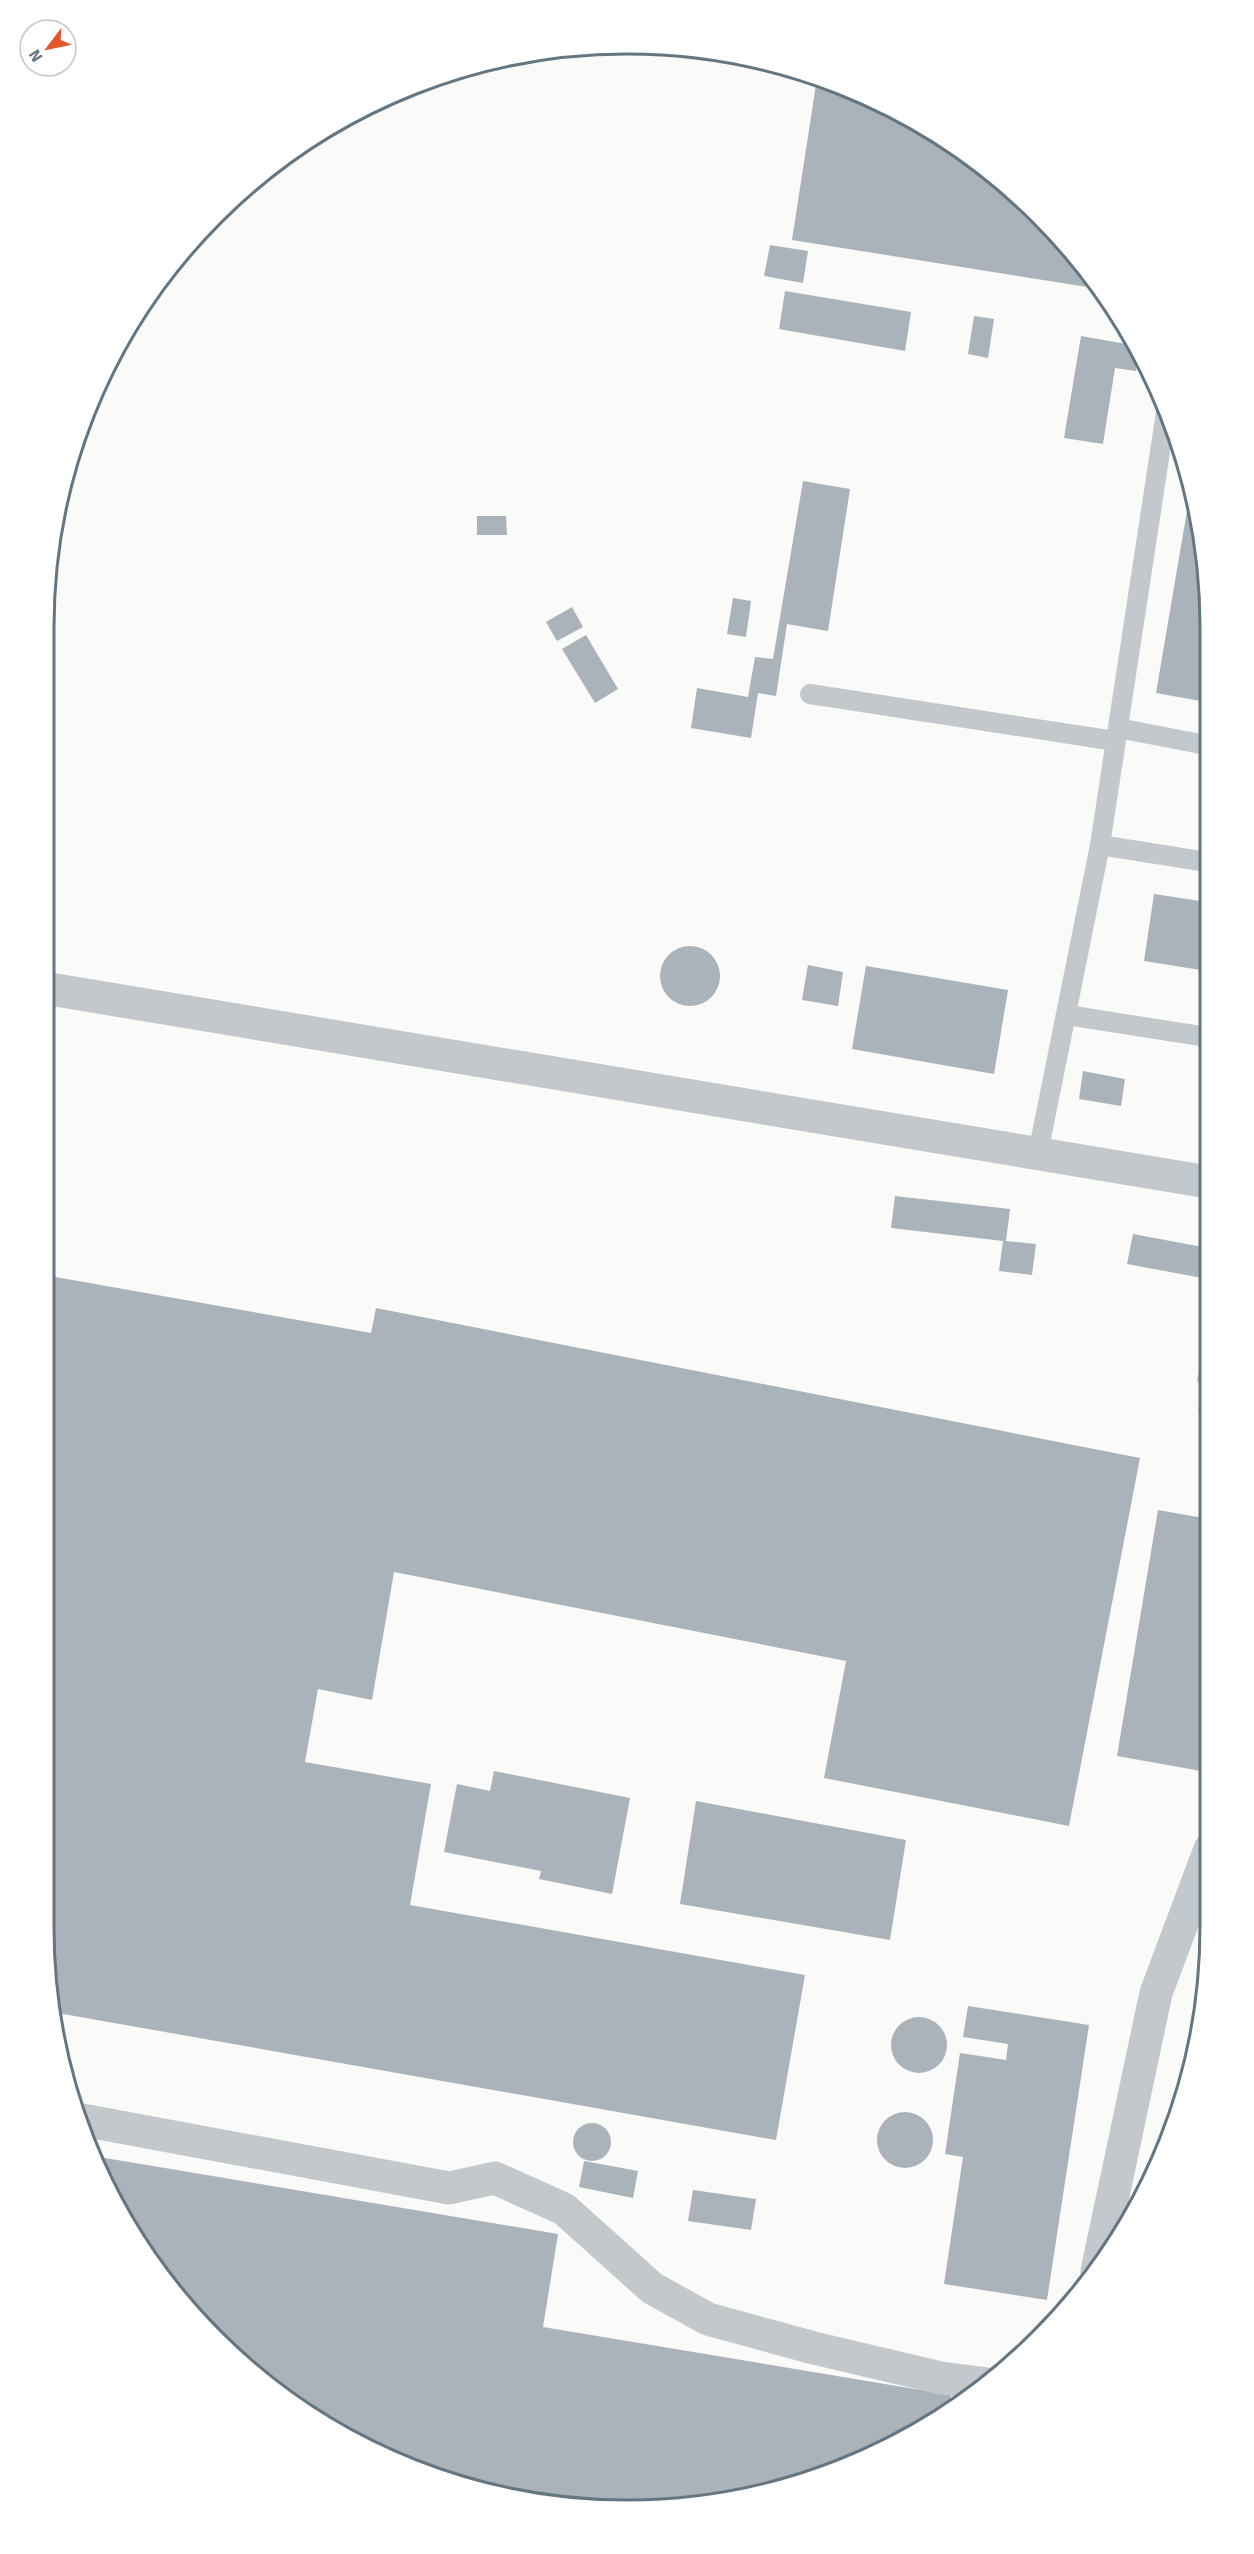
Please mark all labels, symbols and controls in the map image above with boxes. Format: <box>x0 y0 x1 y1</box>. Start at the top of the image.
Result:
north arrow <box>18 18 78 78</box>
text: N <box>25 45 48 65</box>

